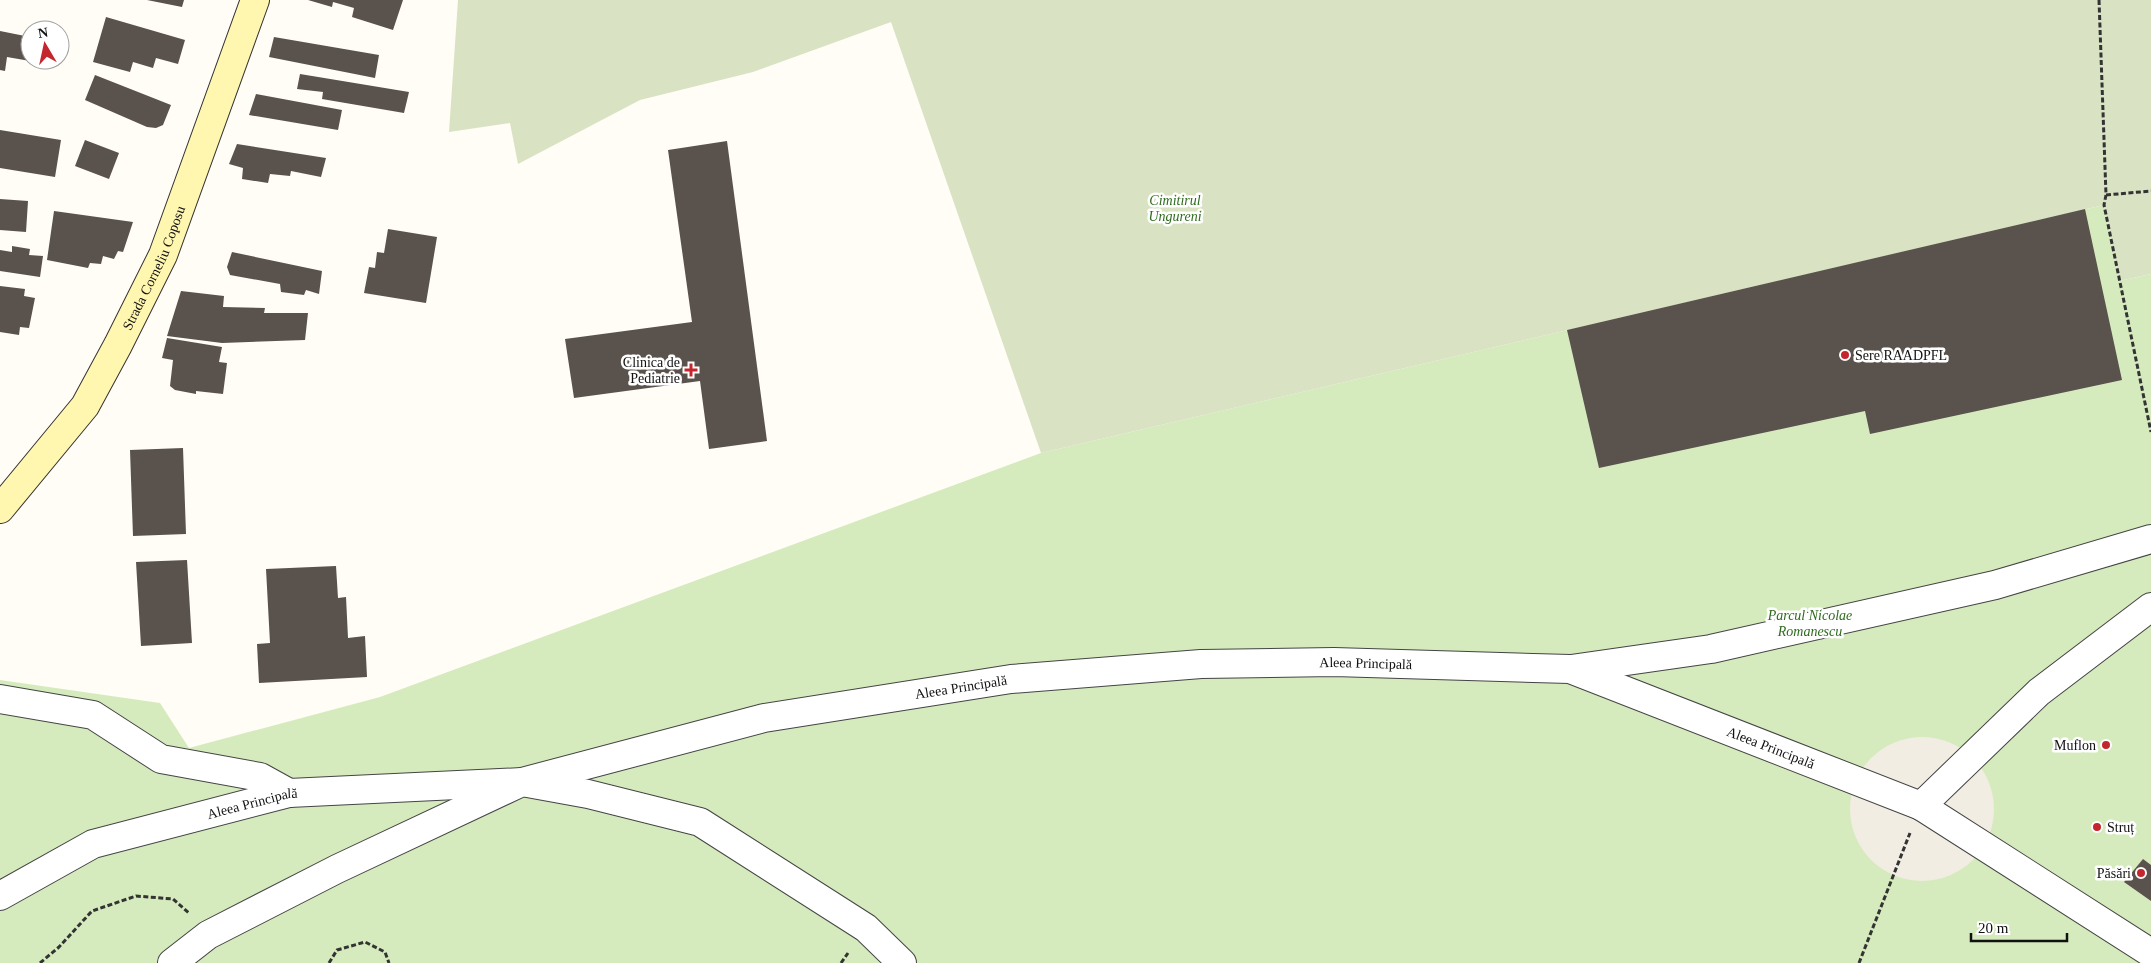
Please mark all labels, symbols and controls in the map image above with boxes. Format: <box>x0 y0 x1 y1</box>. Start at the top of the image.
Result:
north arrow <box>20 20 70 70</box>
text: N <box>37 24 49 41</box>
park label: Cimitirul Ungureni <box>1148 193 1202 224</box>
street label: Strada Corneliu Coposu <box>120 204 188 333</box>
place label: Sere RAADPFL <box>1855 348 1947 363</box>
marker: Sere RAADPFL <box>1839 349 1851 361</box>
place label: Clinica de Pediatrie <box>623 355 680 386</box>
marker: Clinica de Pediatrie <box>684 363 698 377</box>
park label: Parcul Nicolae Romanescu <box>1767 608 1852 639</box>
street label: Aleea Principală <box>1319 655 1413 672</box>
street label: Aleea Principală <box>914 673 1009 702</box>
street label: Aleea Principală <box>1725 724 1817 772</box>
place label: Muflon <box>2054 738 2096 753</box>
marker: Muflon <box>2100 739 2112 751</box>
street label: Aleea Principală <box>205 786 299 822</box>
place label: Struț <box>2107 820 2134 836</box>
marker: Struț <box>2091 821 2103 833</box>
place label: Păsări <box>2097 866 2131 881</box>
marker: Păsări <box>2135 867 2147 879</box>
scale bar <box>1971 910 2067 942</box>
text: 20 m <box>1978 920 2009 936</box>

